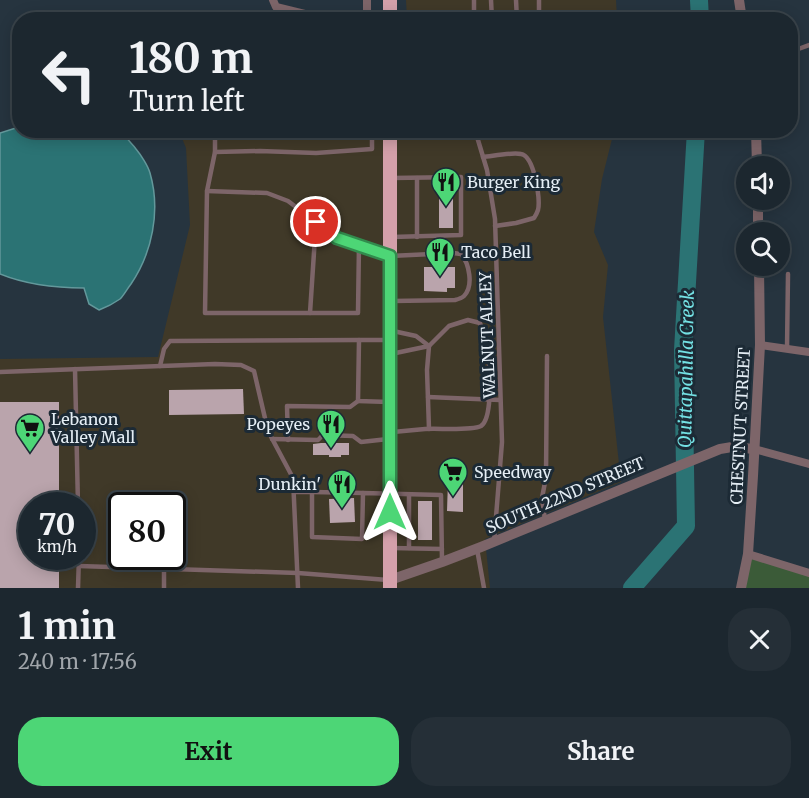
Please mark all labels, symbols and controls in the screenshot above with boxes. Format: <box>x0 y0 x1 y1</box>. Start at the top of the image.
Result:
text: 180 m <box>129 32 253 84</box>
icon: left <box>30 36 108 114</box>
text: Turn left <box>129 84 244 118</box>
map controls <box>736 156 790 276</box>
button: sound <box>736 156 790 210</box>
restaurant icon: Burger King <box>430 166 462 208</box>
place label: Burger King <box>467 172 560 192</box>
pin <box>290 196 341 247</box>
icon: arrive <box>299 205 332 238</box>
button: search <box>736 222 790 276</box>
restaurant icon: Taco Bell <box>424 236 456 278</box>
place label: Taco Bell <box>461 242 531 262</box>
street label: WALNUT ALLEY <box>475 271 499 400</box>
water label: Quittapahilla Creek <box>673 290 699 448</box>
street label: CHESTNUT STREET <box>726 347 754 505</box>
restaurant icon: Popeyes <box>315 408 347 450</box>
place label: Lebanon Valley Mall <box>50 409 135 447</box>
supermarket icon: Lebanon Valley Mall <box>14 412 46 454</box>
place label: Popeyes <box>246 414 310 434</box>
street label: SOUTH 22ND STREET <box>482 452 648 538</box>
supermarket icon: Speedway <box>437 456 469 498</box>
place label: Speedway <box>474 462 552 482</box>
restaurant icon: Dunkin' <box>326 468 358 510</box>
place label: Dunkin' <box>258 474 321 494</box>
position arrow <box>358 480 422 544</box>
speed limit sign: 80 <box>108 492 186 570</box>
text: 70 <box>39 505 75 543</box>
text: km/h <box>37 537 77 556</box>
text: 1 min <box>18 604 116 649</box>
button: close <box>728 608 791 671</box>
text: 240 m · 17:56 <box>18 649 137 674</box>
button: Exit <box>18 717 399 786</box>
button: Share <box>411 717 791 786</box>

